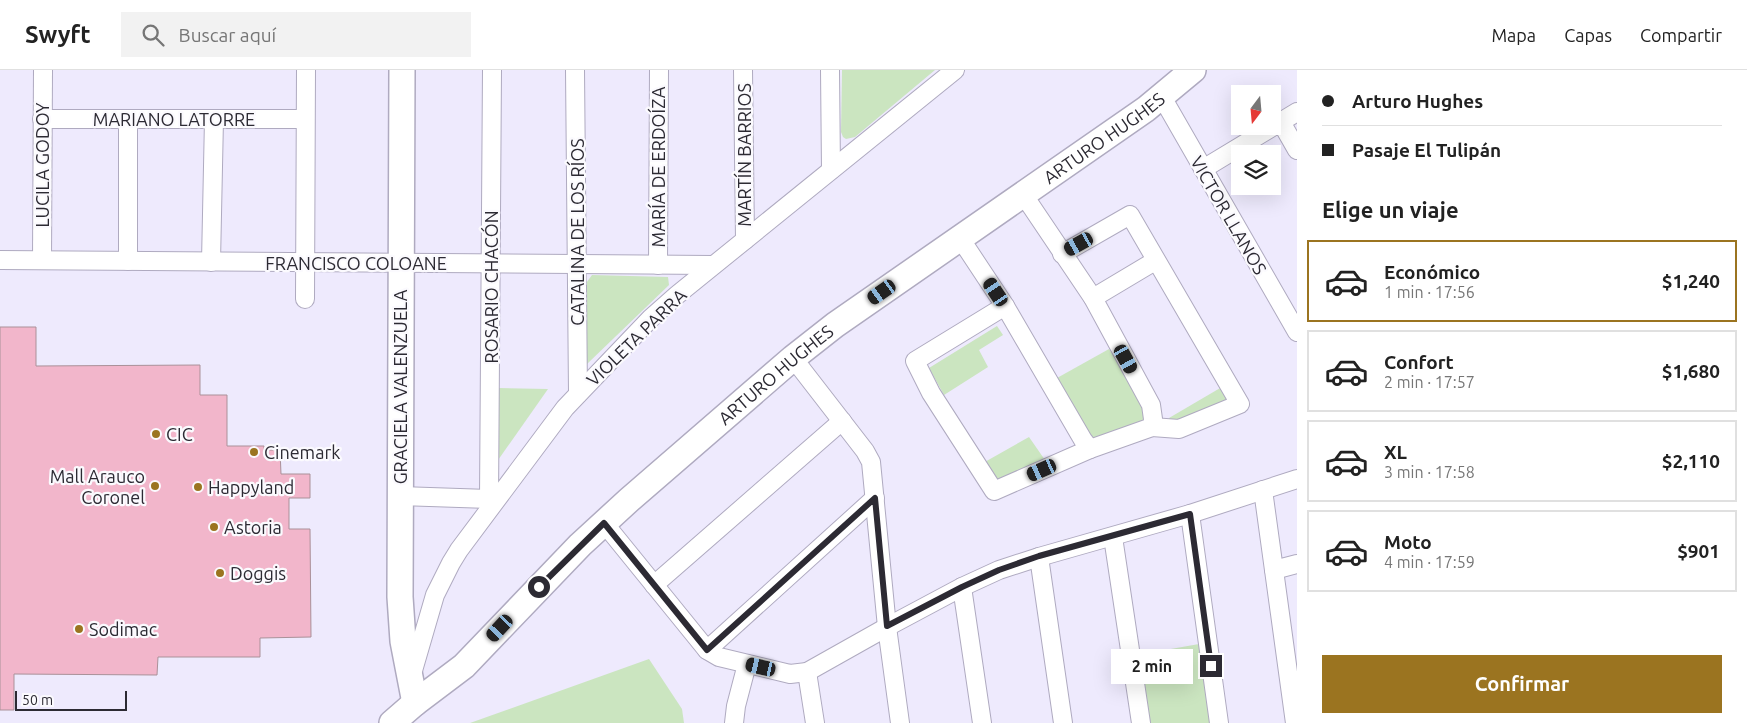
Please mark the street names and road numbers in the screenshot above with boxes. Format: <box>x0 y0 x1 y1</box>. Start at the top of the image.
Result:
street label: MARTÍN BARRIOS <box>733 83 754 227</box>
street label: MARÍA DE ERDOÍZA <box>647 86 668 247</box>
street label: ARTURO HUGHES <box>1039 88 1168 187</box>
street label: LUCILA GODOY <box>32 102 52 227</box>
street label: MARIANO LATORRE <box>93 109 255 129</box>
street label: CATALINA DE LOS RÍOS <box>566 138 587 326</box>
street label: VICTOR LLANOS <box>1187 152 1271 278</box>
street label: ROSARIO CHACÓN <box>480 211 501 363</box>
street label: FRANCISCO COLOANE <box>265 253 447 273</box>
street label: VIOLETA PARRA <box>582 284 690 390</box>
street label: GRACIELA VALENZUELA <box>390 289 410 484</box>
street label: ARTURO HUGHES <box>714 321 837 428</box>

